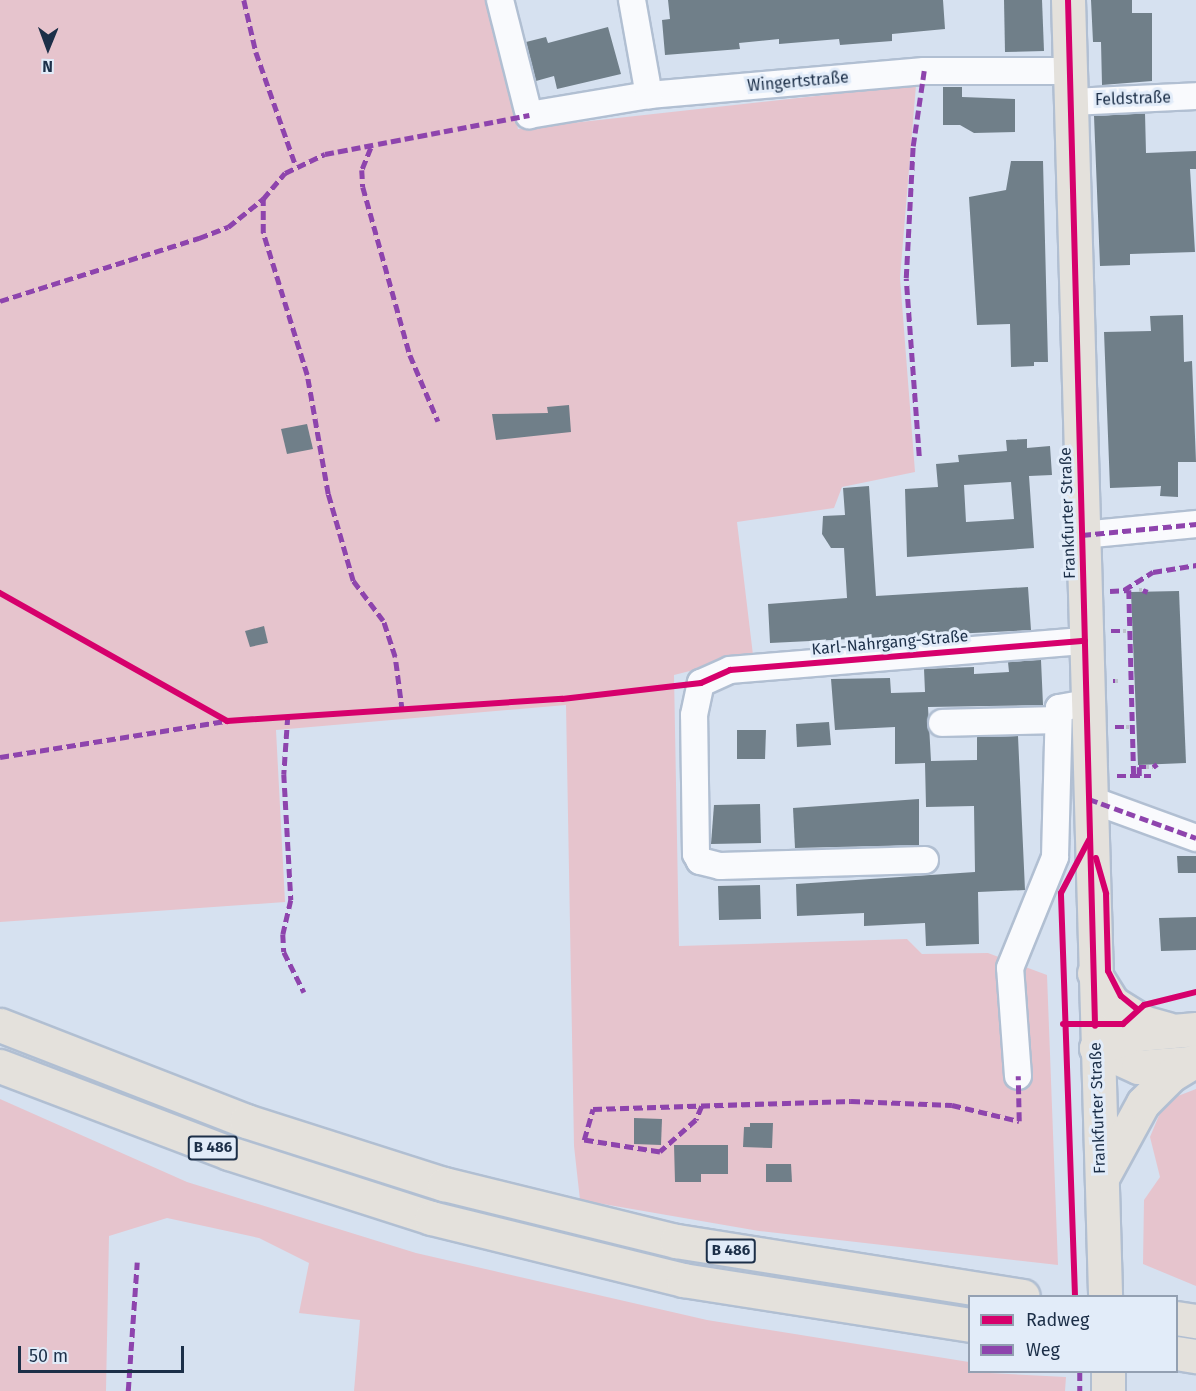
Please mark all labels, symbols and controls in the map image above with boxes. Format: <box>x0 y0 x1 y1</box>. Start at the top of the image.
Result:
north arrow <box>18 18 78 78</box>
text: N <box>42 57 53 76</box>
street label: Wingertstraße <box>747 68 849 96</box>
street label: Feldstraße <box>1095 88 1171 110</box>
street label: Frankfurter Straße <box>1056 447 1080 579</box>
street label: Karl-Nahrgang-Straße <box>811 627 969 659</box>
street label: Frankfurter Straße <box>1086 1042 1110 1174</box>
road number: B 486 <box>188 1136 238 1160</box>
road number: B 486 <box>706 1239 756 1263</box>
legend <box>968 1295 1178 1373</box>
text: Radweg <box>1026 1309 1089 1331</box>
scale bar <box>21 1334 188 1372</box>
text: Weg <box>1026 1339 1060 1361</box>
text: 50 m <box>29 1345 68 1367</box>

